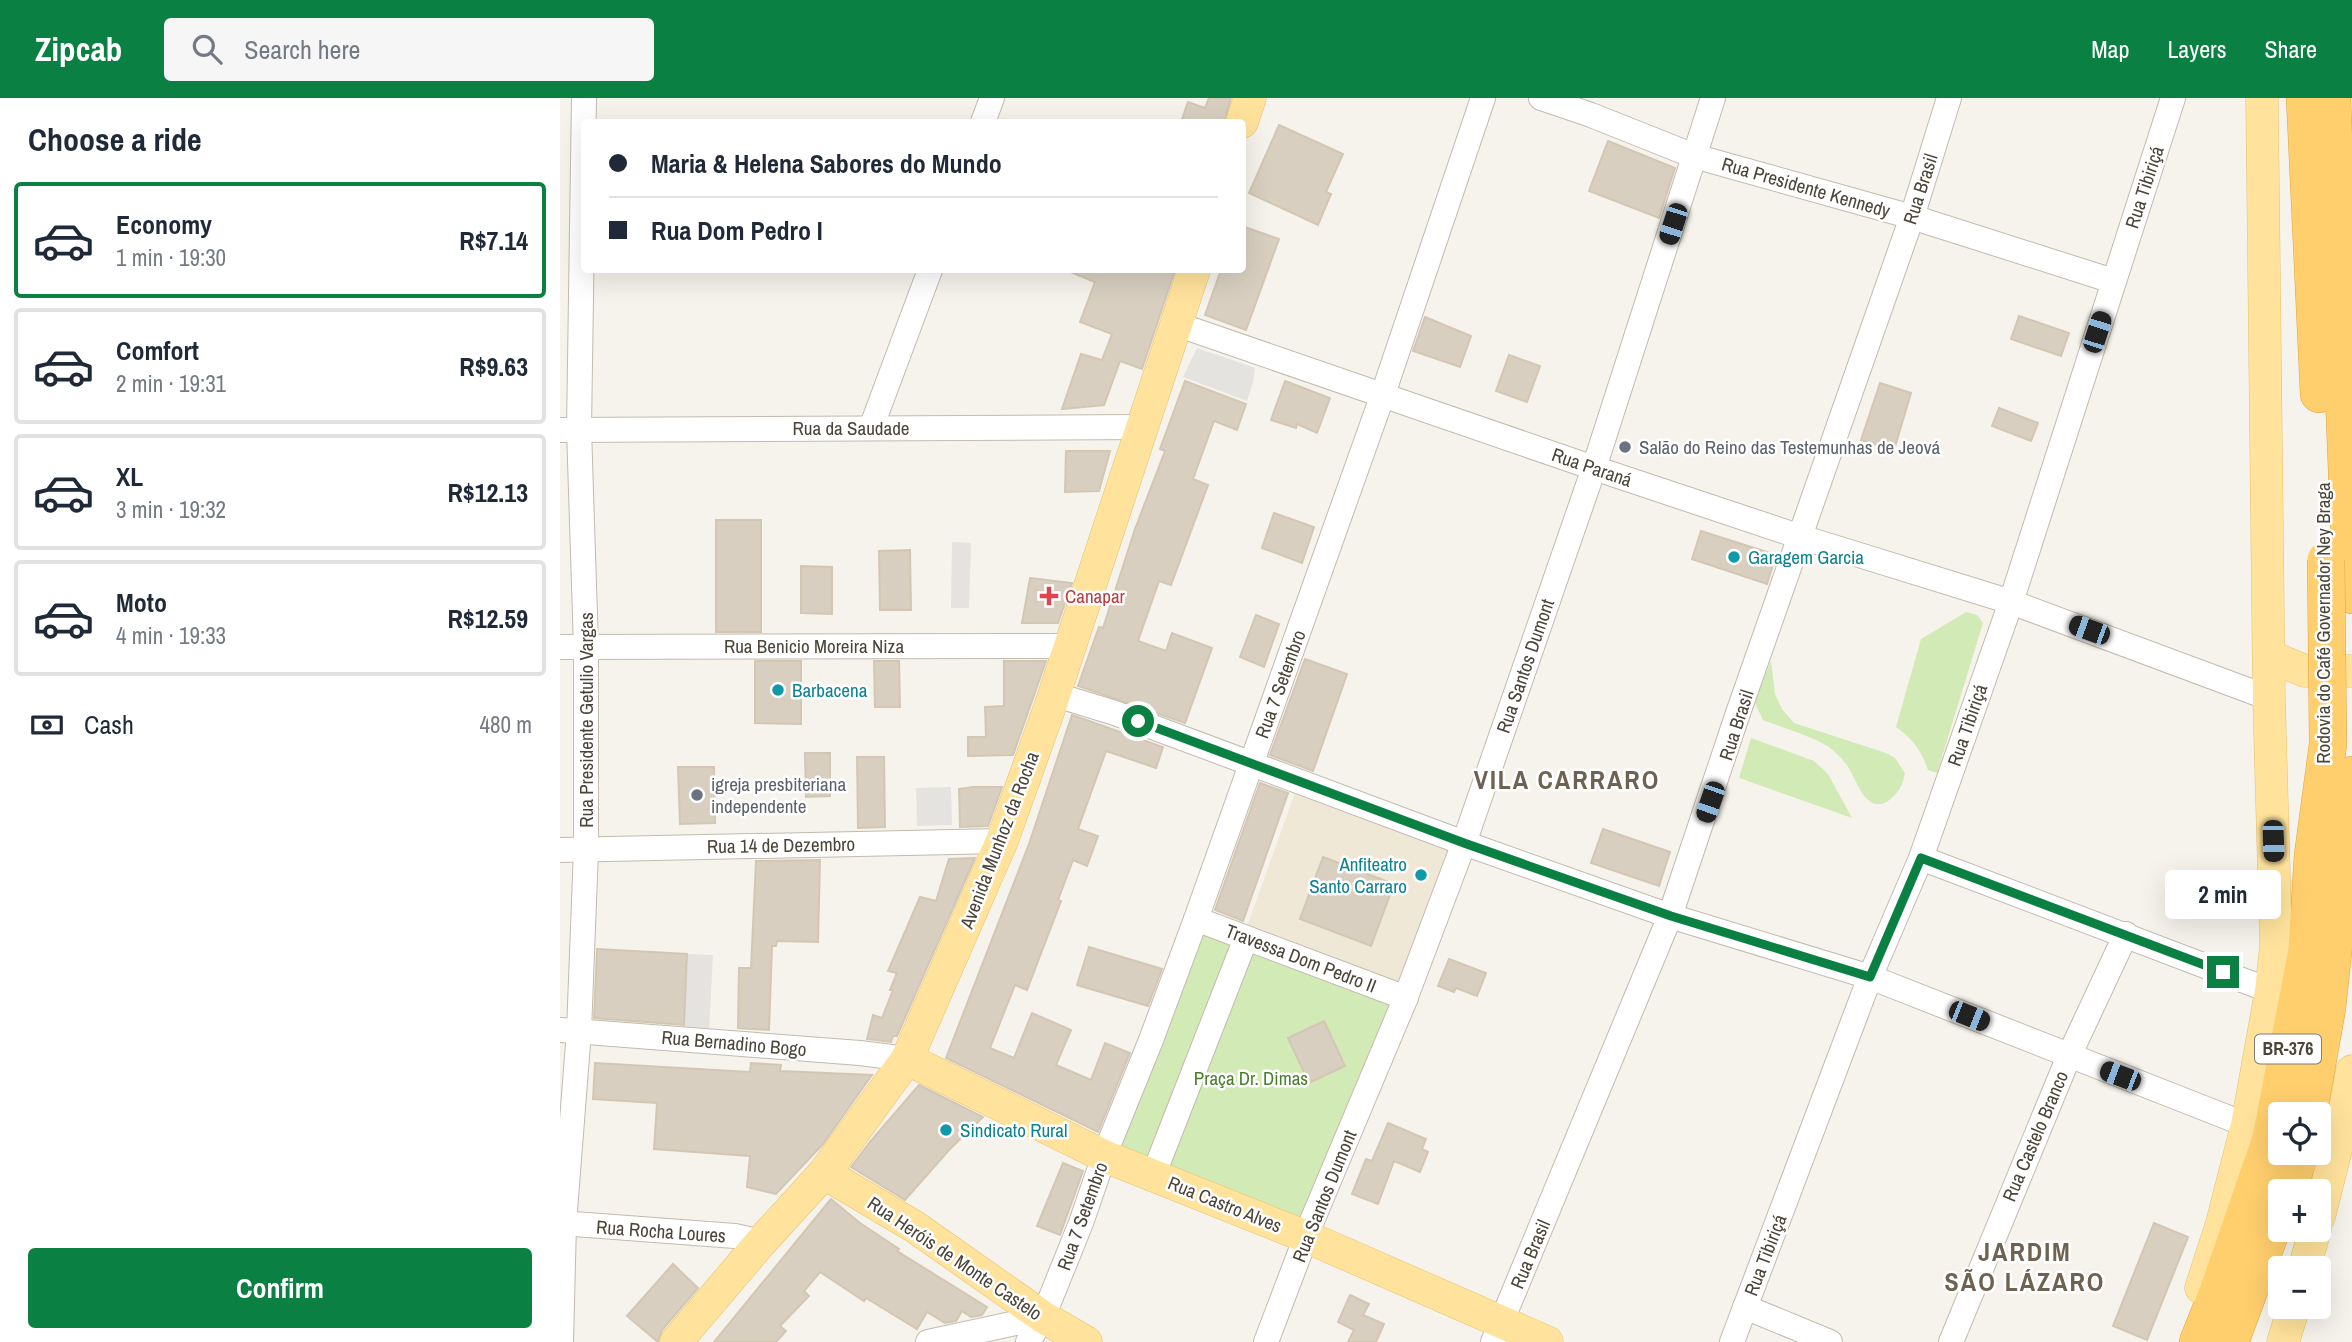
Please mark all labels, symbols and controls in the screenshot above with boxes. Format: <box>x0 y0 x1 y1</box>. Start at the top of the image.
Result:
search box <box>164 18 654 81</box>
text: Zipcab <box>35 27 122 71</box>
icon: search <box>188 30 226 68</box>
text: Search here <box>244 32 360 67</box>
text: Map <box>2091 33 2129 65</box>
text: Layers <box>2167 33 2226 65</box>
text: Share <box>2264 33 2317 65</box>
text: Choose a ride <box>28 118 202 161</box>
street label: Rua Tibiriçá <box>2118 142 2170 231</box>
text: Maria & Helena Sabores do Mundo <box>651 146 1002 181</box>
street label: Rua Brasil <box>1896 150 1944 228</box>
street label: Rua Presidente Kennedy <box>1719 151 1893 224</box>
car <box>1657 201 1690 247</box>
text: Economy <box>116 207 212 242</box>
icon: car <box>32 209 95 272</box>
text: Rua Dom Pedro I <box>651 213 823 248</box>
text: R$7.14 <box>459 223 528 258</box>
text: 1 min · 19:30 <box>116 242 226 273</box>
car <box>2081 309 2114 355</box>
text: Comfort <box>116 333 199 368</box>
icon: car <box>32 335 95 398</box>
text: R$9.63 <box>459 349 528 384</box>
text: 2 min · 19:31 <box>116 368 226 399</box>
street label: Rua da Saudade <box>793 415 909 441</box>
place label: Salão do Reino das Testemunhas de Jeová <box>1639 434 1940 460</box>
marker: Salão do Reino das Testemunhas de Jeová <box>1617 439 1633 455</box>
street label: Rua Paraná <box>1548 441 1636 493</box>
text: XL <box>116 459 143 494</box>
icon: car <box>32 461 95 524</box>
text: R$12.13 <box>447 475 528 510</box>
street label: Rodovia do Café Governador Ney Braga <box>2310 482 2336 764</box>
text: 3 min · 19:32 <box>116 494 226 525</box>
place label: Garagem Garcia <box>1748 544 1864 570</box>
marker: Garagem Garcia <box>1726 549 1742 565</box>
place label: Canapar <box>1065 583 1126 609</box>
text: Moto <box>116 585 167 620</box>
marker: Canapar <box>1039 586 1059 606</box>
icon: car <box>32 587 95 650</box>
street label: Rua Santos Dumont <box>1490 595 1560 737</box>
text: R$12.59 <box>447 601 528 636</box>
street label: Rua Presidente Getulio Vargas <box>573 612 599 828</box>
car <box>2066 613 2113 647</box>
text: 4 min · 19:33 <box>116 620 226 651</box>
street label: Rua 7 Setembro <box>1248 626 1312 742</box>
street label: Rua Benicio Moreira Niza <box>724 633 904 659</box>
place label: Barbacena <box>792 677 868 703</box>
street label: Rua Tibiriçá <box>1941 680 1993 769</box>
marker: Barbacena <box>770 682 786 698</box>
street label: Rua Brasil <box>1712 686 1760 764</box>
route start <box>1122 705 1154 737</box>
icon: cash <box>28 706 66 744</box>
text: Cash <box>84 707 134 742</box>
text: 480 m <box>480 709 532 740</box>
street label: Avenida Munhoz da Rocha <box>953 747 1045 933</box>
district label: VILA CARRARO <box>1474 762 1660 797</box>
place label: igreja presbiteriana independente <box>711 771 846 819</box>
car <box>1694 779 1727 825</box>
marker: igreja presbiteriana independente <box>689 787 705 803</box>
car <box>2262 820 2285 862</box>
street label: Rua 14 de Dezembro <box>707 831 855 859</box>
place label: Anfiteatro Santo Carraro <box>1309 851 1407 899</box>
marker: Anfiteatro Santo Carraro <box>1413 867 1429 883</box>
callout: 2 min <box>2165 870 2281 920</box>
text: 2 min <box>2198 879 2248 910</box>
street label: Travessa Dom Pedro II <box>1222 917 1380 999</box>
route end <box>2207 956 2239 988</box>
car <box>1946 998 1993 1034</box>
street label: Rua Bernadino Bogo <box>660 1024 808 1062</box>
road number: BR-376 <box>2255 1034 2321 1064</box>
car <box>2097 1059 2144 1093</box>
park label: Praça Dr. Dimas <box>1194 1065 1308 1091</box>
street label: Rua Castelo Branco <box>1996 1067 2074 1205</box>
map controls <box>2268 1102 2331 1319</box>
button: locate <box>2268 1102 2331 1165</box>
place label: Sindicato Rural <box>960 1117 1067 1143</box>
marker: Sindicato Rural <box>938 1122 954 1138</box>
street label: Rua Santos Dumont <box>1286 1125 1363 1266</box>
street label: Rua 7 Setembro <box>1050 1158 1114 1274</box>
street label: Rua Castro Alves <box>1164 1169 1286 1239</box>
button: + <box>2268 1179 2331 1242</box>
street label: Rua Heróis de Monte Castelo <box>863 1190 1047 1326</box>
street label: Rua Tibiriçá <box>1738 1210 1793 1299</box>
street label: Rua Rocha Loures <box>595 1214 727 1249</box>
street label: Rua Brasil <box>1504 1215 1556 1293</box>
district label: JARDIM SÃO LÁZARO <box>1945 1234 2105 1299</box>
button: Confirm <box>28 1248 532 1328</box>
button: − <box>2268 1256 2331 1319</box>

